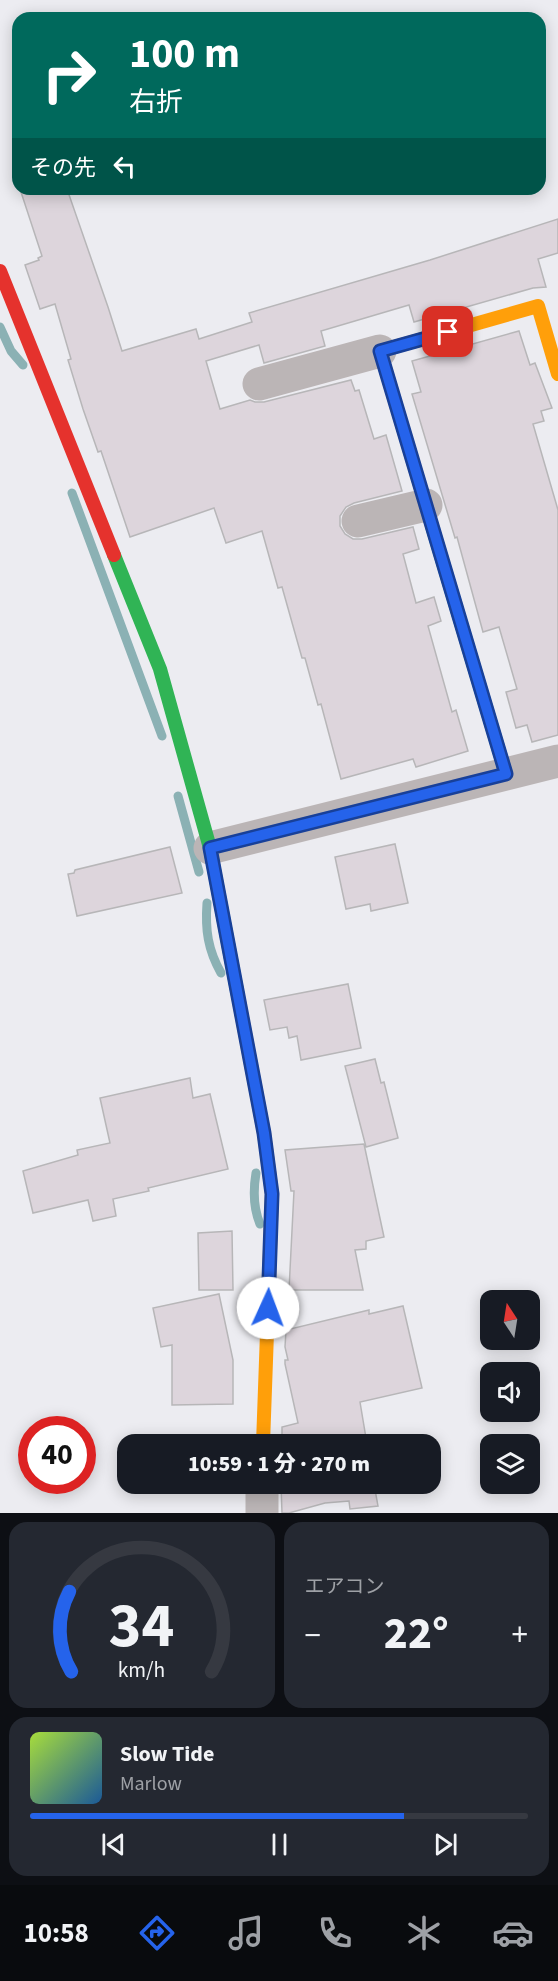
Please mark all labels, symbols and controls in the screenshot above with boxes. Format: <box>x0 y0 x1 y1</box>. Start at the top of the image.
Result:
text: 100 m <box>129 24 240 84</box>
icon: right <box>30 36 108 114</box>
text: 右折 <box>129 83 183 122</box>
icon: left <box>108 150 141 183</box>
text: その先 <box>30 152 96 184</box>
pin <box>422 306 473 357</box>
icon: arrive <box>431 315 464 348</box>
position arrow <box>236 1276 300 1340</box>
north arrow <box>480 1290 540 1350</box>
map controls <box>480 1290 540 1494</box>
button: sound <box>480 1362 540 1422</box>
speed limit sign: 40 <box>18 1416 96 1494</box>
button: layers <box>480 1434 540 1494</box>
text: 10:59 · 1 分 · 270 m <box>188 1448 370 1480</box>
text: エアコン <box>305 1573 385 1601</box>
text: 34 <box>109 1582 175 1671</box>
text: 22° <box>384 1602 449 1666</box>
text: − <box>305 1612 321 1659</box>
text: + <box>512 1612 528 1659</box>
text: km/h <box>118 1655 166 1686</box>
text: Slow Tide <box>120 1738 214 1770</box>
text: Marlow <box>120 1770 182 1798</box>
icon: previous <box>97 1828 130 1861</box>
icon: pause <box>263 1828 296 1861</box>
icon: next <box>429 1828 462 1861</box>
icon: directions <box>136 1912 178 1954</box>
icon: music <box>225 1912 267 1954</box>
icon: phone <box>314 1912 356 1954</box>
icon: climate <box>403 1912 445 1954</box>
icon: car <box>492 1912 534 1954</box>
text: 10:58 <box>24 1914 89 1953</box>

